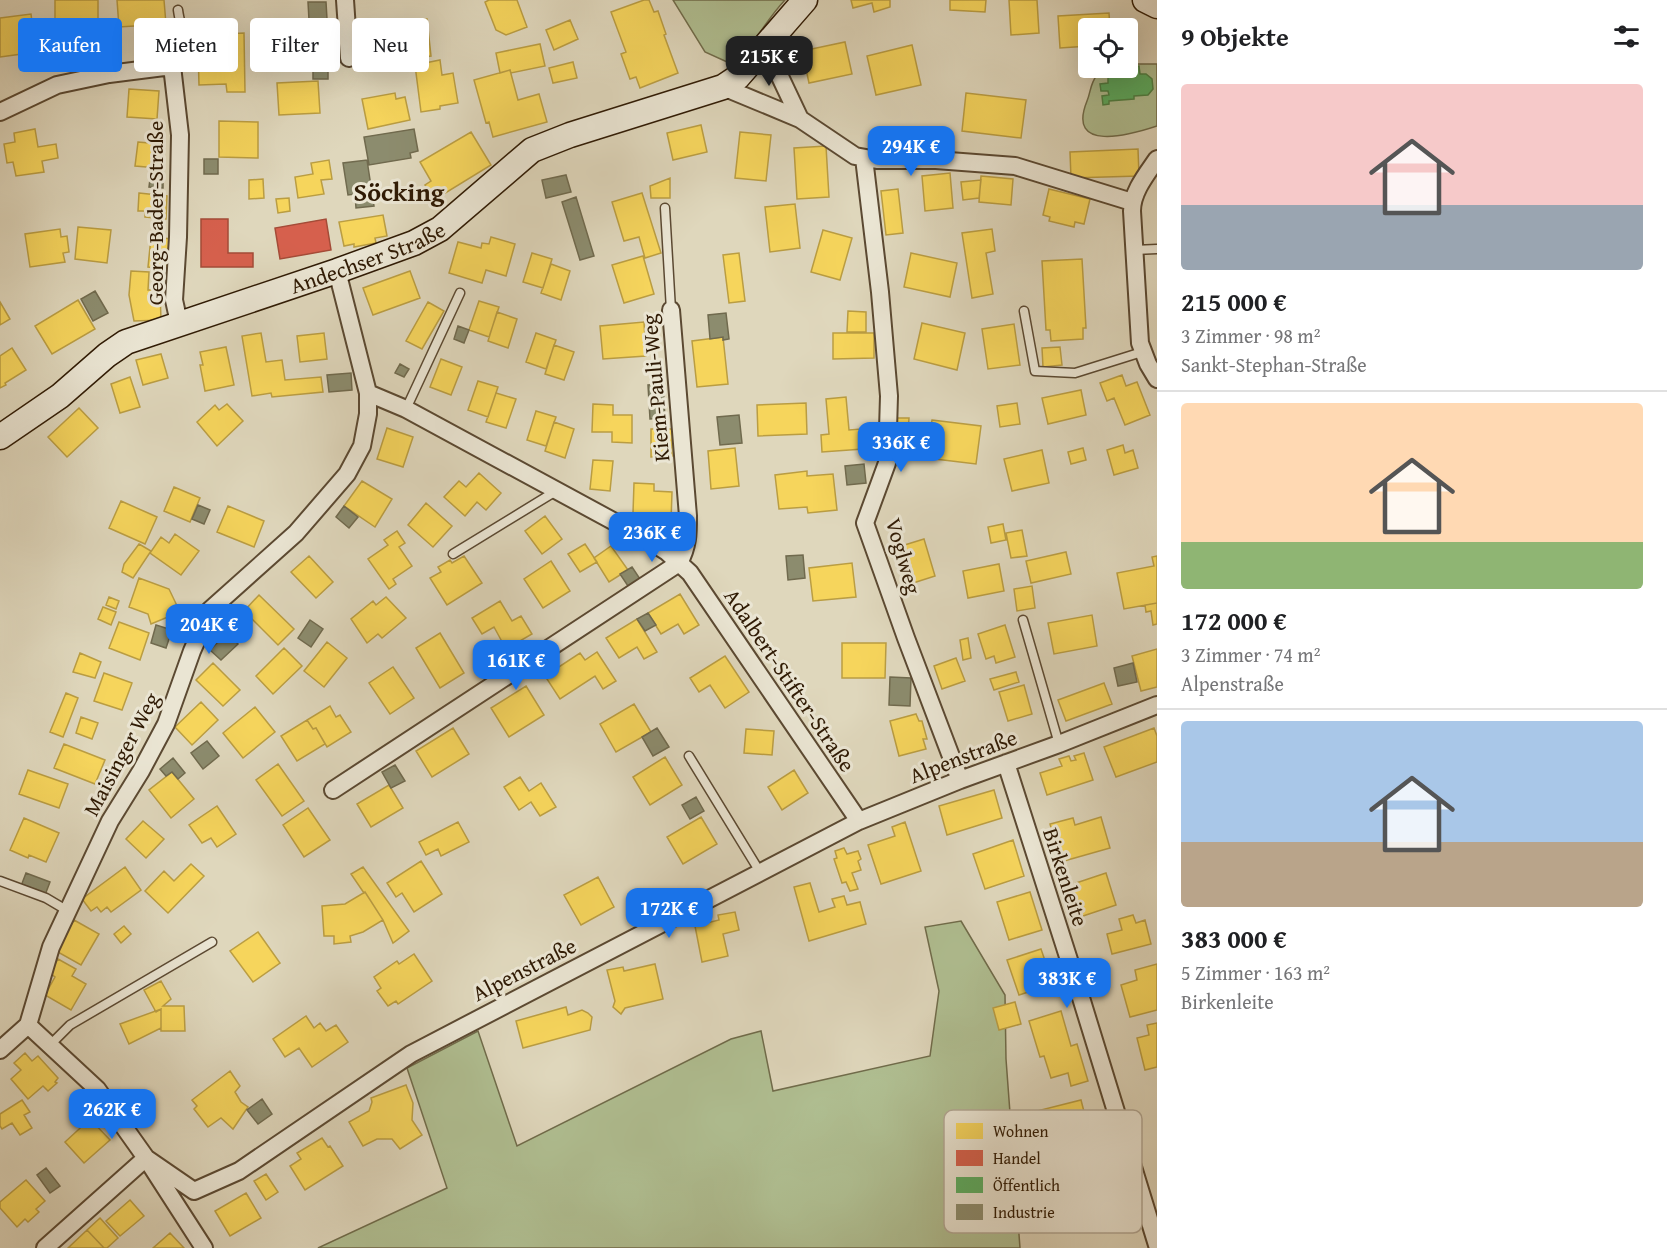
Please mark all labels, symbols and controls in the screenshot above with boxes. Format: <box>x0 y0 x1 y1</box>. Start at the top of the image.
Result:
text: 9 Objekte <box>1181 17 1289 56</box>
chip: Kaufen <box>18 18 122 72</box>
chip: Mieten <box>134 18 238 72</box>
chip: Filter <box>250 18 340 72</box>
chip: Neu <box>352 18 429 72</box>
map controls <box>1078 18 1138 78</box>
button: locate <box>1078 18 1138 78</box>
icon: filters <box>1610 20 1643 53</box>
pin: 215K € <box>720 36 818 87</box>
text: 215K € <box>740 41 798 70</box>
street label: Georg-Bader-Straße <box>139 121 171 305</box>
icon: home <box>1358 123 1466 231</box>
pin: 294K € <box>862 126 960 177</box>
text: 294K € <box>882 131 940 160</box>
district label: Söcking <box>354 172 445 211</box>
street label: Andechser Straße <box>286 213 451 302</box>
text: 215 000 € <box>1181 282 1287 321</box>
street label: Kiem-Pauli-Weg <box>633 313 677 463</box>
text: 3 Zimmer · 98 m² <box>1181 321 1320 350</box>
text: Sankt-Stephan-Straße <box>1181 350 1367 379</box>
pin: 336K € <box>852 422 950 473</box>
text: 336K € <box>872 427 930 456</box>
icon: home <box>1358 442 1466 550</box>
pin: 236K € <box>603 512 701 563</box>
street label: Voglweg <box>878 514 930 598</box>
text: 236K € <box>623 517 681 546</box>
street label: Adalbert-Stifter-Straße <box>717 582 863 778</box>
text: 172 000 € <box>1181 601 1287 640</box>
pin: 204K € <box>160 604 258 655</box>
text: 204K € <box>180 609 238 638</box>
pin: 161K € <box>467 640 565 691</box>
text: 3 Zimmer · 74 m² <box>1181 640 1320 669</box>
text: 161K € <box>487 645 545 674</box>
text: Alpenstraße <box>1181 669 1284 698</box>
street label: Maisinger Weg <box>75 686 167 822</box>
street label: Alpenstraße <box>904 721 1022 791</box>
icon: home <box>1358 760 1466 868</box>
street label: Birkenleite <box>1035 824 1097 930</box>
pin: 172K € <box>620 888 718 939</box>
text: 172K € <box>640 893 698 922</box>
text: 383 000 € <box>1181 919 1287 958</box>
street label: Alpenstraße <box>466 929 582 1009</box>
pin: 383K € <box>1018 958 1116 1009</box>
text: 5 Zimmer · 163 m² <box>1181 958 1330 987</box>
text: 383K € <box>1038 963 1096 992</box>
text: Birkenleite <box>1181 987 1274 1016</box>
pin: 262K € <box>63 1089 161 1140</box>
text: 262K € <box>83 1094 141 1123</box>
legend <box>944 1110 1142 1233</box>
text: Wohnen <box>993 1119 1049 1143</box>
text: Handel <box>993 1146 1041 1170</box>
text: Öffentlich <box>993 1173 1060 1197</box>
text: Industrie <box>993 1200 1055 1224</box>

